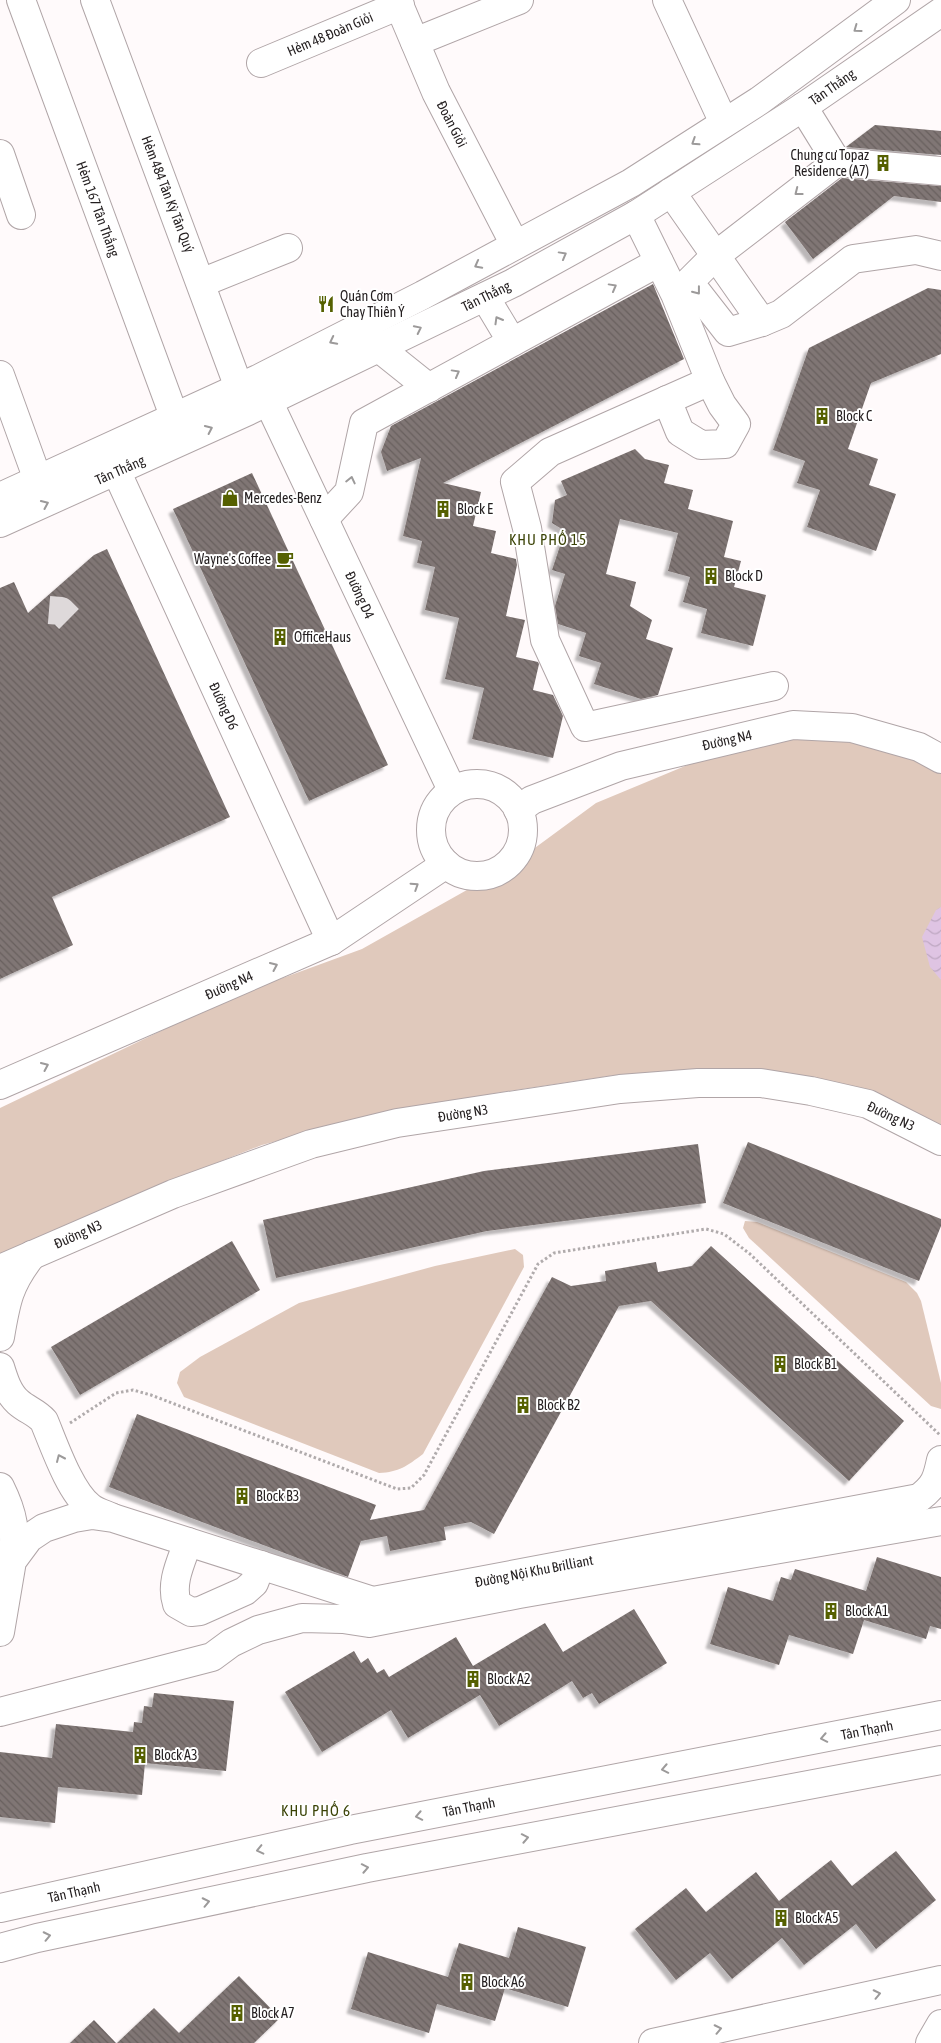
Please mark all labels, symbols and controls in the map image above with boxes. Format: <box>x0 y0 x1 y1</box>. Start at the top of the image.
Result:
street label: Hẻm 48 Đoàn Giỏi <box>285 9 375 59</box>
one-way arrow <box>853 23 863 32</box>
street label: Tân Thắng <box>806 65 858 109</box>
street label: Đoàn Giỏi <box>434 98 470 150</box>
street label: Hẻm 484 Tân Kỳ Tân Quý <box>138 133 198 255</box>
one-way arrow <box>691 136 700 145</box>
place label: Chung cư Topaz Residence (A7) <box>790 147 869 179</box>
building icon: Chung cư Topaz Residence (A7) <box>873 153 893 173</box>
street label: Hẻm 167 Tân Thắng <box>73 159 123 259</box>
one-way arrow <box>795 186 804 194</box>
one-way arrow <box>558 252 567 262</box>
one-way arrow <box>474 259 483 269</box>
street label: Tân Thắng <box>459 277 513 315</box>
one-way arrow <box>608 283 617 293</box>
one-way arrow <box>691 285 699 294</box>
place label: Quán Cơm Chay Thiên Ý <box>340 288 405 320</box>
restaurant icon: Quán Cơm Chay Thiên Ý <box>316 294 336 314</box>
one-way arrow <box>495 316 505 325</box>
one-way arrow <box>413 325 422 335</box>
one-way arrow <box>330 334 339 344</box>
one-way arrow <box>450 369 459 379</box>
building icon: Block C <box>812 406 832 426</box>
place label: Block C <box>836 408 873 424</box>
one-way arrow <box>203 426 212 436</box>
street label: Tân Thắng <box>93 452 147 488</box>
one-way arrow <box>345 476 356 484</box>
shop icon: Mercedes-Benz <box>220 488 240 508</box>
place label: Mercedes-Benz <box>244 490 322 506</box>
one-way arrow <box>40 499 49 510</box>
building icon: Block E <box>433 499 453 519</box>
place label: Block E <box>457 501 493 517</box>
district label: KHU PHỐ 15 <box>509 530 587 548</box>
cafe icon: Wayne's Coffee <box>275 549 295 569</box>
place label: Wayne's Coffee <box>194 551 271 567</box>
building icon: Block D <box>701 566 721 586</box>
place label: Block D <box>725 568 763 584</box>
street label: Đường D4 <box>342 569 378 622</box>
building icon: OfficeHaus <box>270 627 290 647</box>
place label: OfficeHaus <box>294 629 351 645</box>
street label: Đường D6 <box>206 680 242 733</box>
street label: Đường N4 <box>700 726 754 754</box>
one-way arrow <box>409 883 419 892</box>
one-way arrow <box>269 961 278 972</box>
street label: Đường N4 <box>203 967 256 1003</box>
one-way arrow <box>40 1061 49 1072</box>
street label: Đường N3 <box>865 1098 917 1134</box>
street label: Đường N3 <box>437 1101 489 1125</box>
street label: Đường N3 <box>52 1216 104 1252</box>
building icon: Block B1 <box>770 1354 790 1374</box>
place label: Block B1 <box>794 1356 837 1372</box>
building icon: Block B2 <box>513 1395 533 1415</box>
place label: Block B2 <box>537 1397 580 1413</box>
one-way arrow <box>56 1454 67 1463</box>
building icon: Block B3 <box>232 1486 252 1506</box>
place label: Block B3 <box>256 1488 299 1504</box>
street label: Đường Nội Khu Brilliant <box>473 1552 595 1590</box>
building icon: Block A1 <box>821 1601 841 1621</box>
place label: Block A1 <box>845 1603 888 1619</box>
building icon: Block A2 <box>463 1669 483 1689</box>
place label: Block A2 <box>487 1671 530 1687</box>
street label: Tân Thạnh <box>839 1717 895 1743</box>
one-way arrow <box>820 1732 829 1743</box>
building icon: Block A3 <box>130 1745 150 1765</box>
place label: Block A3 <box>154 1747 197 1763</box>
one-way arrow <box>660 1763 669 1773</box>
street label: Tân Thạnh <box>441 1794 497 1820</box>
district label: KHU PHỐ 6 <box>281 1801 351 1819</box>
one-way arrow <box>415 1811 424 1821</box>
one-way arrow <box>520 1833 529 1844</box>
one-way arrow <box>256 1844 265 1855</box>
one-way arrow <box>361 1863 369 1874</box>
street label: Tân Thạnh <box>46 1878 102 1906</box>
one-way arrow <box>202 1897 211 1908</box>
building icon: Block A5 <box>771 1908 791 1928</box>
place label: Block A5 <box>795 1910 838 1926</box>
one-way arrow <box>43 1931 52 1941</box>
building icon: Block A6 <box>457 1972 477 1992</box>
place label: Block A6 <box>481 1974 525 1990</box>
one-way arrow <box>872 1989 881 2000</box>
building icon: Block A7 <box>227 2003 247 2023</box>
place label: Block A7 <box>251 2005 294 2021</box>
one-way arrow <box>714 2024 723 2035</box>

